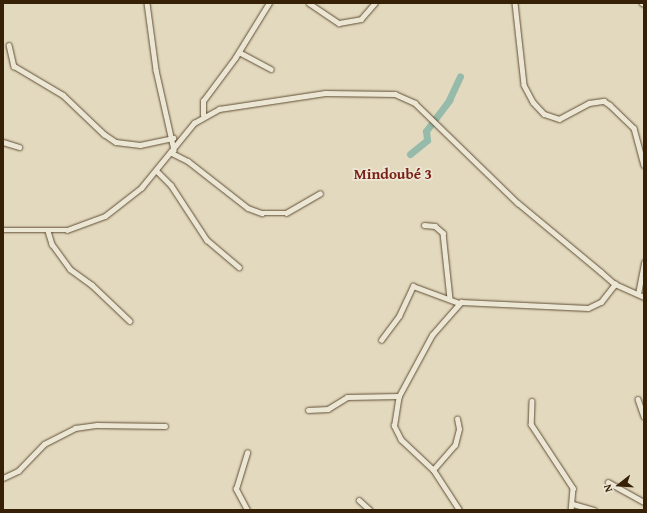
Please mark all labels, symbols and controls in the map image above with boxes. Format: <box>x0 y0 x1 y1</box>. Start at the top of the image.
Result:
district label: Mindoubé 3 <box>354 165 432 183</box>
north arrow <box>599 465 639 505</box>
text: N <box>599 483 616 494</box>

